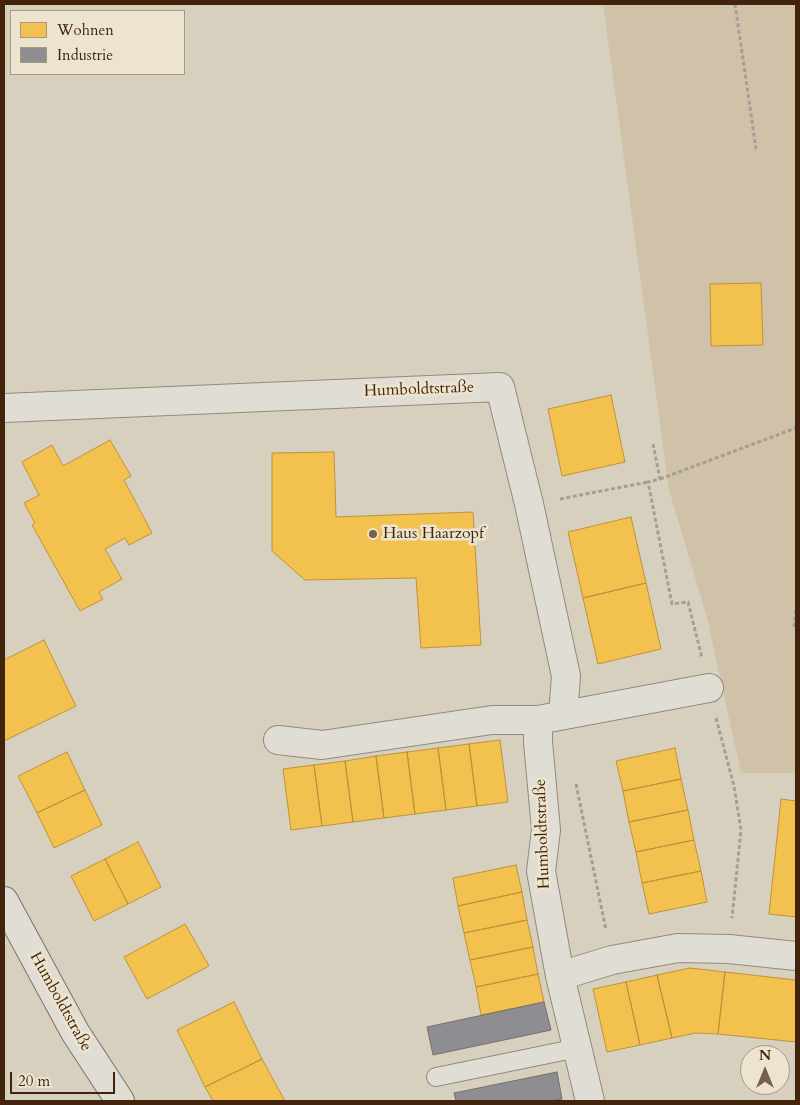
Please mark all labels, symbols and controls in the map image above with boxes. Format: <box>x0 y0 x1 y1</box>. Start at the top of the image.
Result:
legend <box>10 10 185 75</box>
text: Wohnen <box>57 20 114 40</box>
text: Industrie <box>57 45 113 65</box>
street label: Humboldtstraße <box>363 378 475 402</box>
place label: Haus Haarzopf <box>383 524 484 544</box>
marker: Haus Haarzopf <box>367 528 379 540</box>
street label: Humboldtstraße <box>531 778 555 890</box>
street label: Humboldtstraße <box>25 949 95 1055</box>
north arrow <box>740 1045 790 1095</box>
text: N <box>759 1046 771 1065</box>
scale bar <box>12 1062 118 1094</box>
text: 20 m <box>18 1071 50 1091</box>

